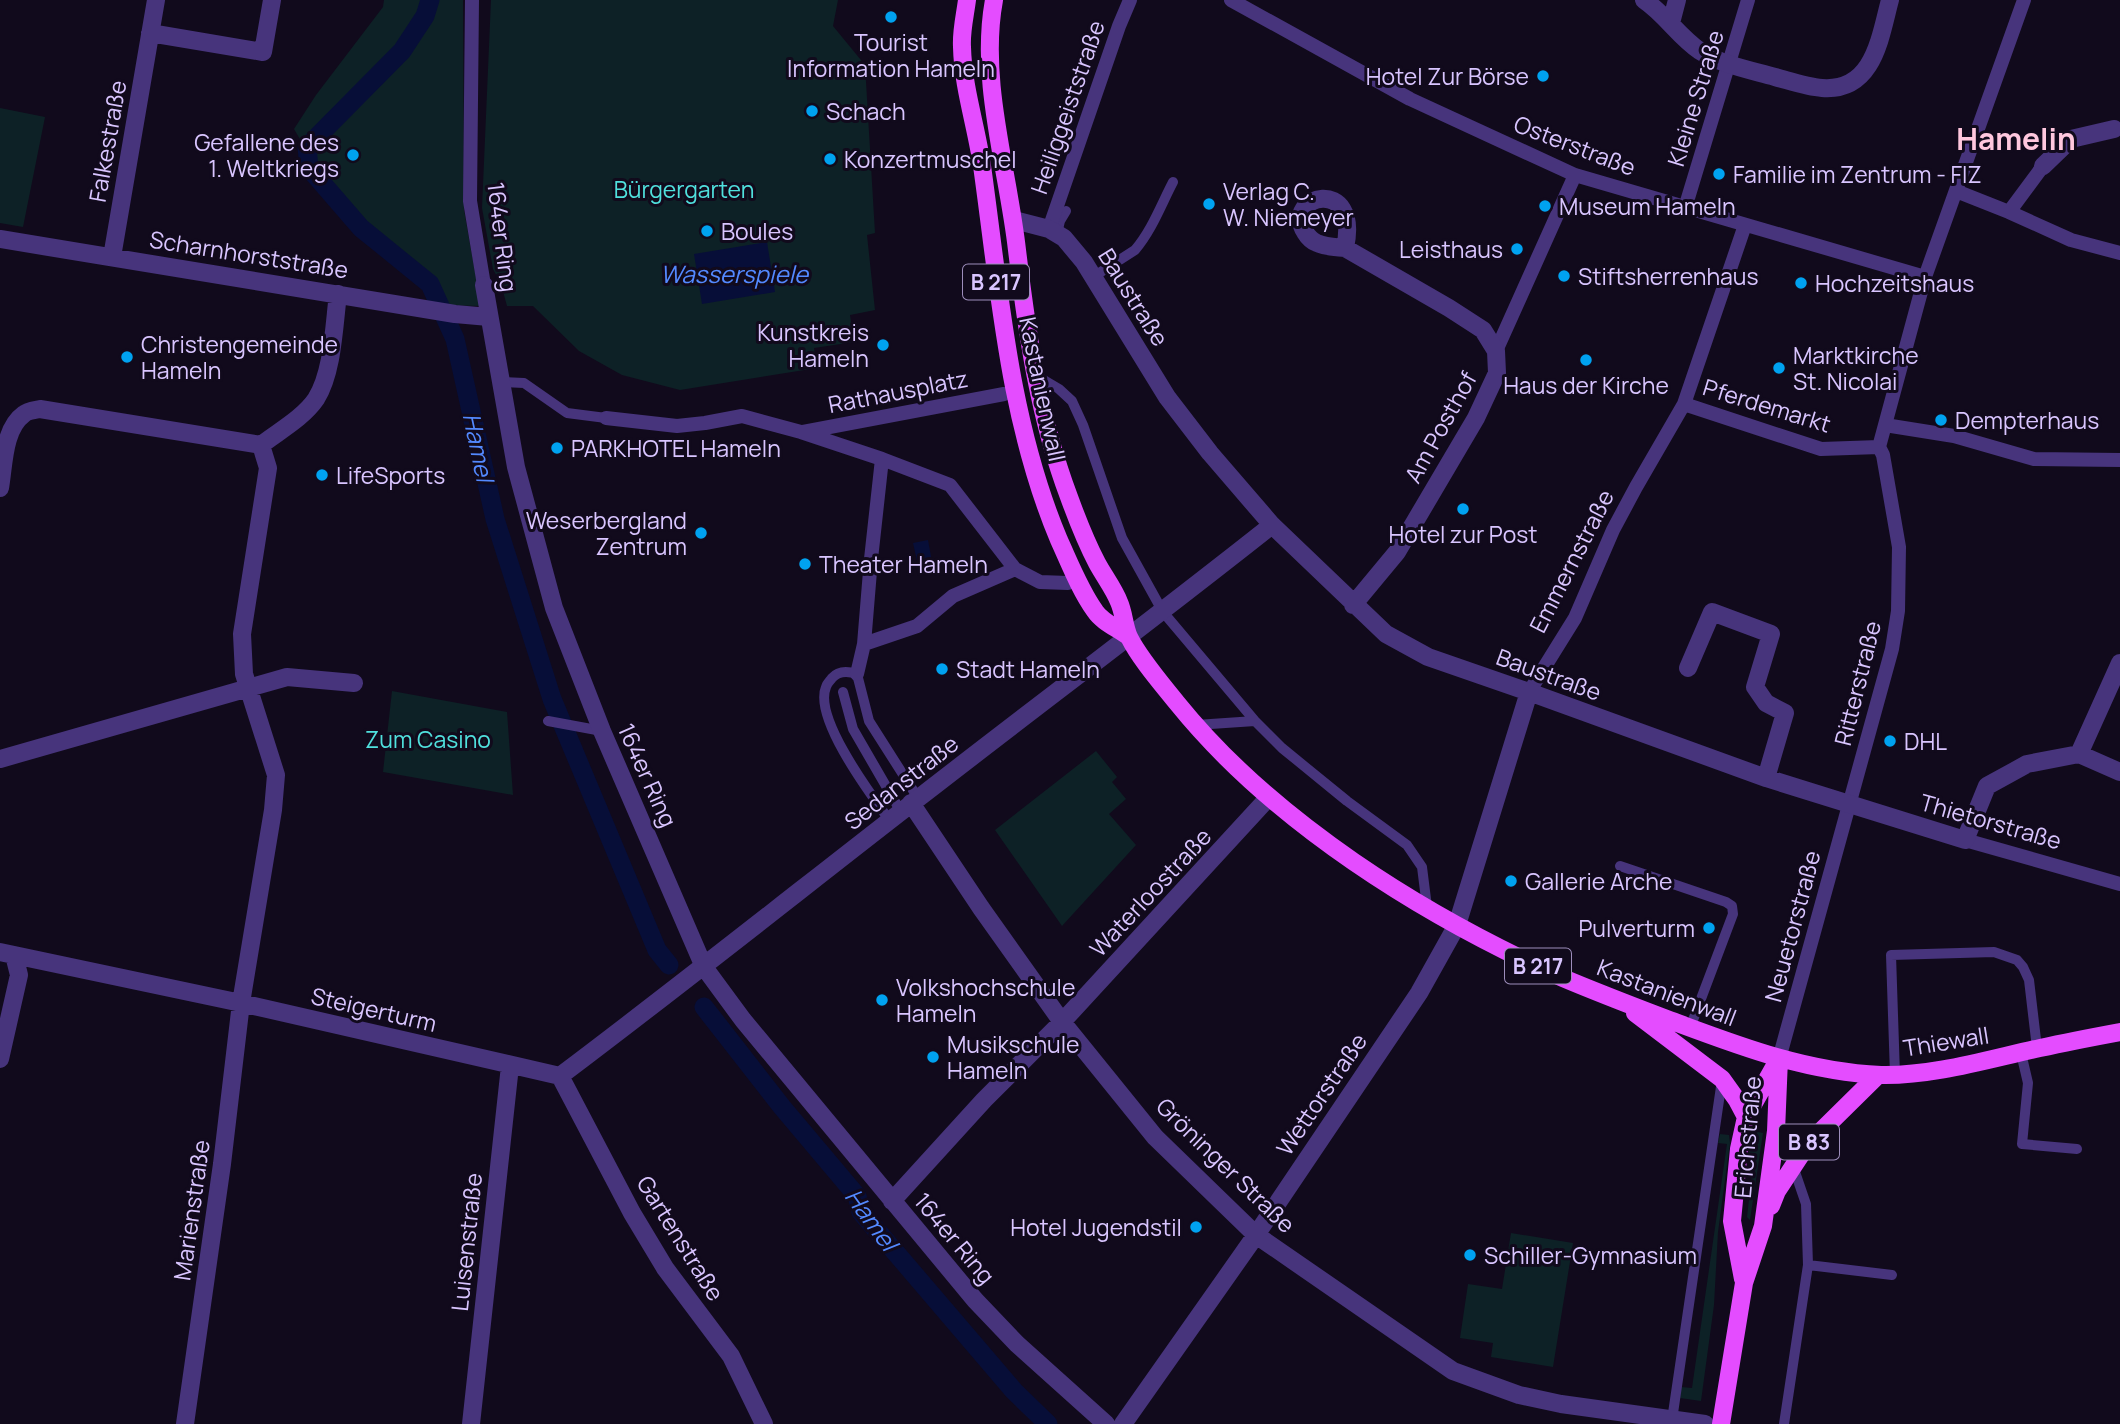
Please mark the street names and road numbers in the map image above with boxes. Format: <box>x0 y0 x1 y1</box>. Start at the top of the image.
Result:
street label: Heiliggeiststraße <box>1022 16 1112 198</box>
street label: Kleine Straße <box>1659 26 1731 170</box>
street label: Falkestraße <box>81 78 133 204</box>
street label: Osterstraße <box>1510 107 1640 183</box>
street label: 164er Ring <box>480 180 526 294</box>
street label: Scharnhorststraße <box>147 222 351 286</box>
street label: Baustraße <box>1091 242 1177 352</box>
road number: B 217 <box>963 264 1029 300</box>
street label: Kastanienwall <box>1012 314 1074 464</box>
street label: Rathausplatz <box>825 362 971 420</box>
street label: Am Posthof <box>1396 366 1484 488</box>
street label: Pferdemarkt <box>1699 370 1835 440</box>
street label: Emmernstraße <box>1521 484 1621 638</box>
street label: Ritterstraße <box>1826 617 1888 749</box>
street label: Baustraße <box>1492 640 1606 708</box>
street label: 164er Ring <box>611 718 685 832</box>
street label: Sedanstraße <box>837 727 965 837</box>
street label: Thietorstraße <box>1917 786 2065 856</box>
street label: Waterloostraße <box>1082 821 1218 963</box>
street label: Neuetorstraße <box>1756 847 1828 1005</box>
road number: B 217 <box>1505 948 1571 984</box>
street label: Kastanienwall <box>1593 951 1741 1033</box>
street label: Steigerturm <box>308 979 440 1039</box>
street label: Thiewall <box>1901 1018 1991 1064</box>
street label: Wettorstraße <box>1268 1027 1374 1161</box>
street label: Erichstraße <box>1726 1075 1768 1199</box>
street label: Gröninger Straße <box>1150 1090 1302 1240</box>
road number: B 83 <box>1779 1124 1839 1160</box>
street label: Marienstraße <box>165 1138 217 1282</box>
street label: Gartenstraße <box>630 1169 732 1307</box>
street label: Luisenstraße <box>443 1171 489 1313</box>
street label: 164er Ring <box>907 1185 1003 1291</box>

